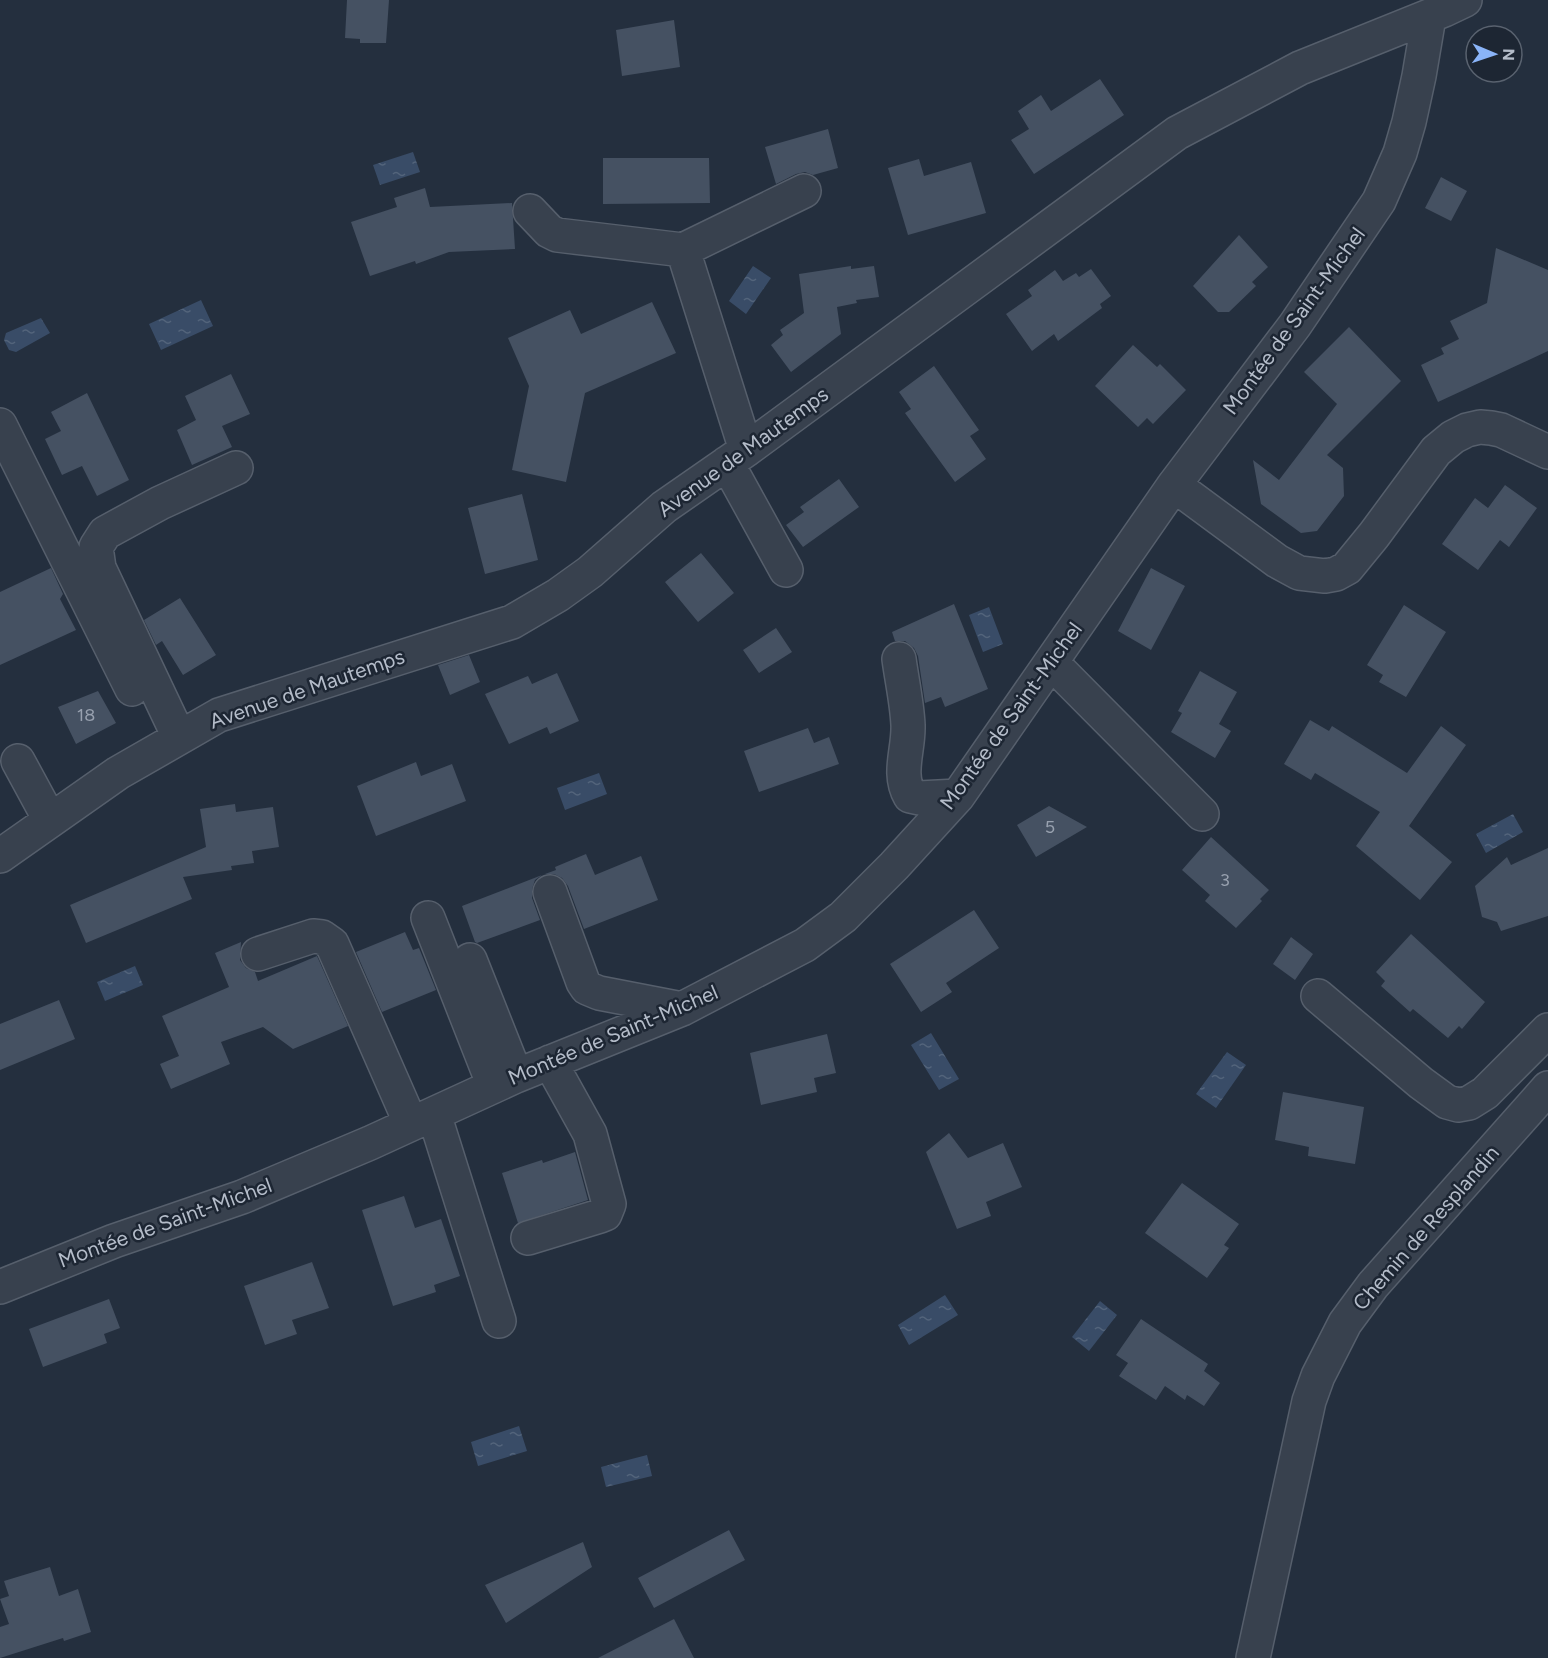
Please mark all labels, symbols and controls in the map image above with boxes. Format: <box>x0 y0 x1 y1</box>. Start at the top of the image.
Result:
north arrow <box>1464 24 1524 84</box>
text: N <box>1499 48 1518 61</box>
street label: Montée de Saint-Michel <box>1217 222 1370 419</box>
street label: Avenue de Mautemps <box>653 381 833 522</box>
street label: Montée de Saint-Michel <box>934 617 1087 814</box>
street label: Avenue de Mautemps <box>206 643 408 734</box>
house number: 18 <box>77 704 95 726</box>
house number: 5 <box>1045 816 1055 838</box>
house number: 3 <box>1220 869 1230 891</box>
street label: Montée de Saint-Michel <box>504 979 721 1090</box>
street label: Chemin de Resplandin <box>1347 1140 1504 1315</box>
street label: Montée de Saint-Michel <box>55 1172 275 1273</box>

